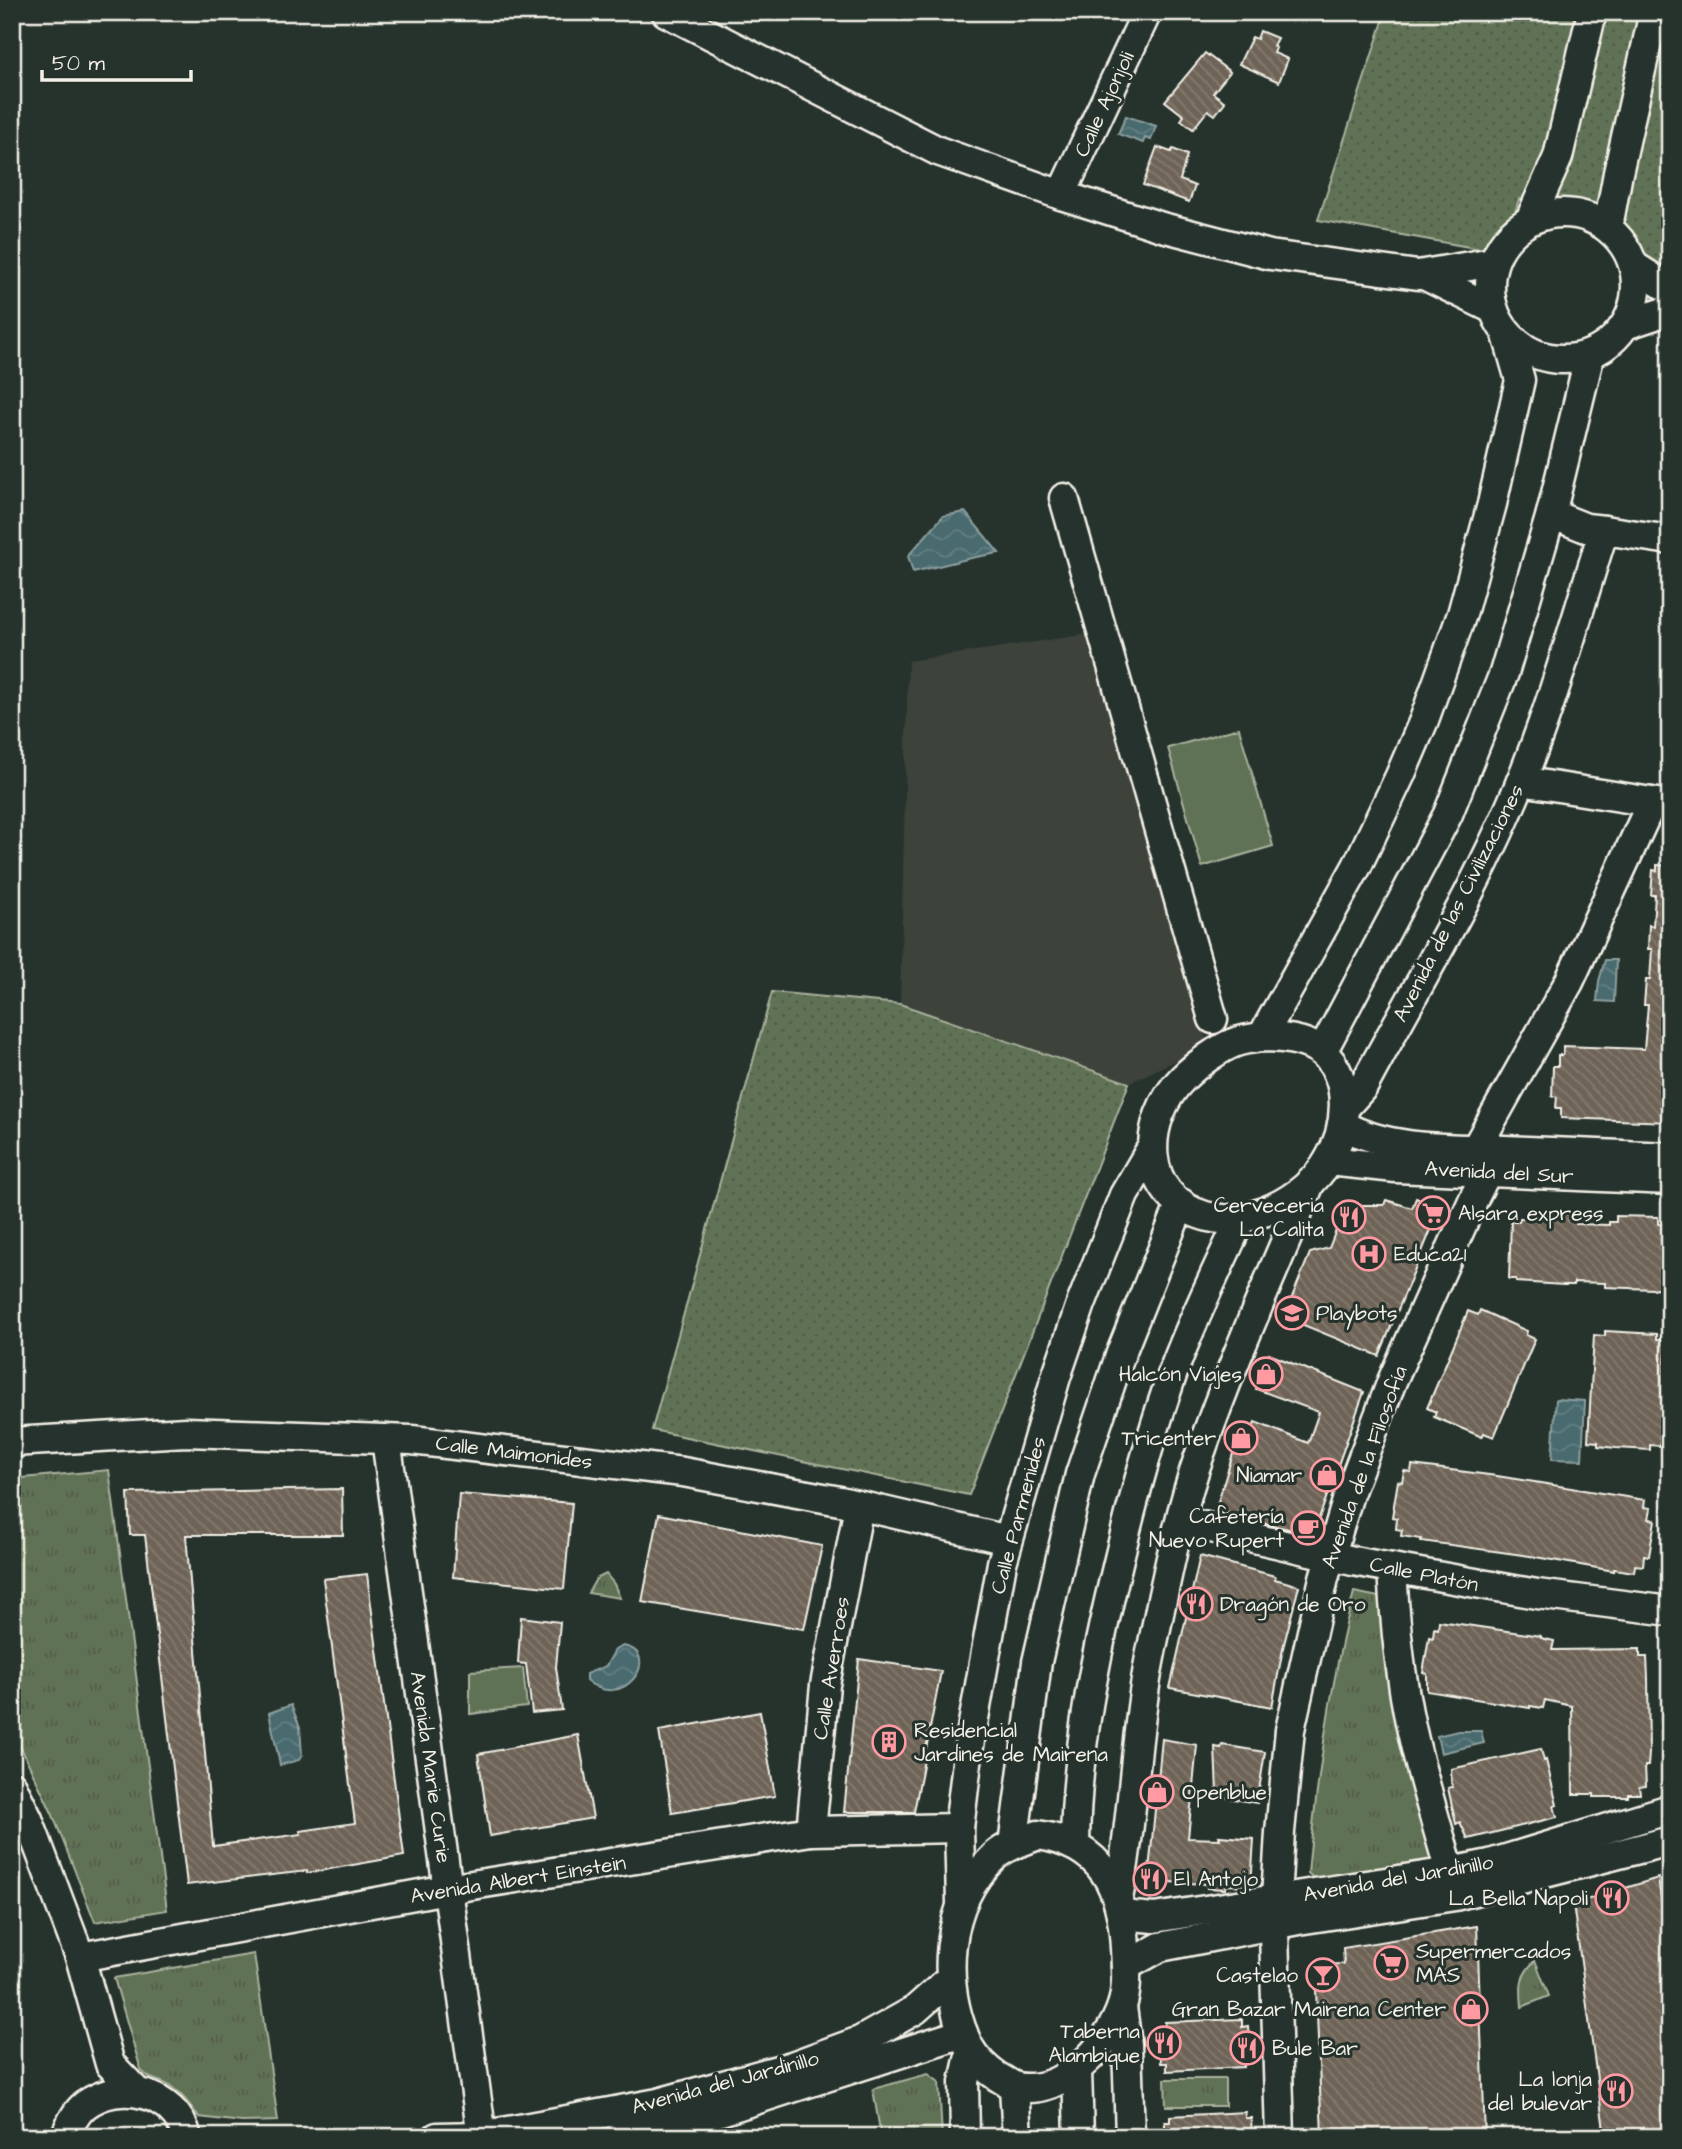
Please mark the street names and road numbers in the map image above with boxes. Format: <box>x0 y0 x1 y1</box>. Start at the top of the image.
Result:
street label: Calle Ajonjoli <box>1067 47 1142 162</box>
street label: Avenida de las Civilizaciones <box>1386 779 1531 1027</box>
street label: Avenida del Sur <box>1424 1154 1574 1191</box>
street label: Avenida de la Filosofía <box>1314 1362 1415 1573</box>
street label: Calle Maimonides <box>434 1428 594 1476</box>
street label: Calle Parmenides <box>984 1433 1053 1597</box>
street label: Calle Platón <box>1367 1550 1481 1599</box>
street label: Calle Averroes <box>806 1594 857 1742</box>
street label: Avenida Marie Curie <box>403 1669 458 1865</box>
street label: Avenida del Jardinillo <box>1301 1847 1496 1909</box>
street label: Avenida Albert Einstein <box>408 1848 628 1911</box>
street label: Avenida del Jardinillo <box>628 2044 822 2121</box>

